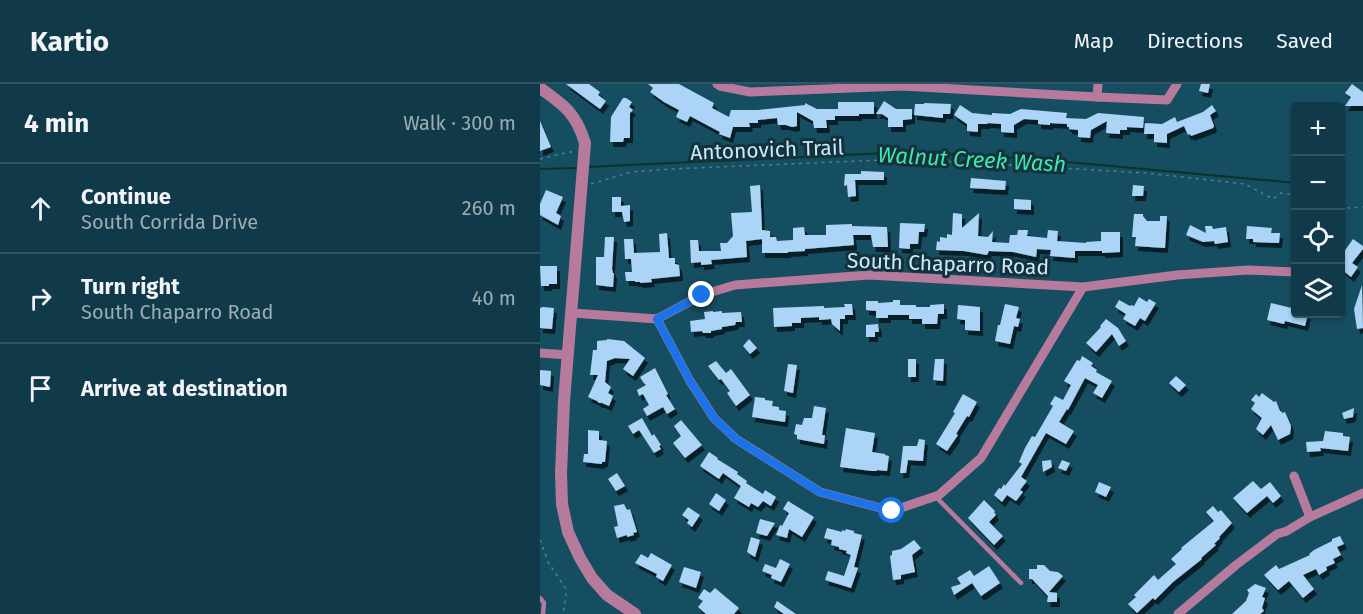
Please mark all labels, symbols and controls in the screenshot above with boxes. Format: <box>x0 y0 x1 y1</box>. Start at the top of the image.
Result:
text: Kartio <box>30 25 109 58</box>
text: Map <box>1074 28 1114 54</box>
text: Directions <box>1147 28 1243 54</box>
text: Saved <box>1276 28 1333 54</box>
map controls <box>1291 102 1345 318</box>
button: + <box>1291 102 1345 156</box>
text: 4 min <box>24 108 89 139</box>
text: Walk · 300 m <box>403 111 516 135</box>
street label: Antonovich Trail <box>690 134 844 166</box>
water label: Walnut Creek Wash <box>877 141 1067 178</box>
button: − <box>1291 156 1345 210</box>
text: Continue <box>81 183 171 210</box>
icon: ahead <box>24 192 57 225</box>
text: 260 m <box>462 196 516 220</box>
text: South Corrida Drive <box>81 210 258 234</box>
button: locate <box>1291 210 1345 264</box>
street label: South Chaparro Road <box>847 247 1049 281</box>
button: layers <box>1291 264 1345 318</box>
text: Turn right <box>81 273 180 300</box>
route end <box>688 281 714 307</box>
icon: right <box>24 282 57 315</box>
text: 40 m <box>472 286 516 310</box>
text: South Chaparro Road <box>81 300 274 324</box>
icon: arrive <box>24 372 57 405</box>
text: Arrive at destination <box>81 375 288 402</box>
route start <box>878 497 904 523</box>

